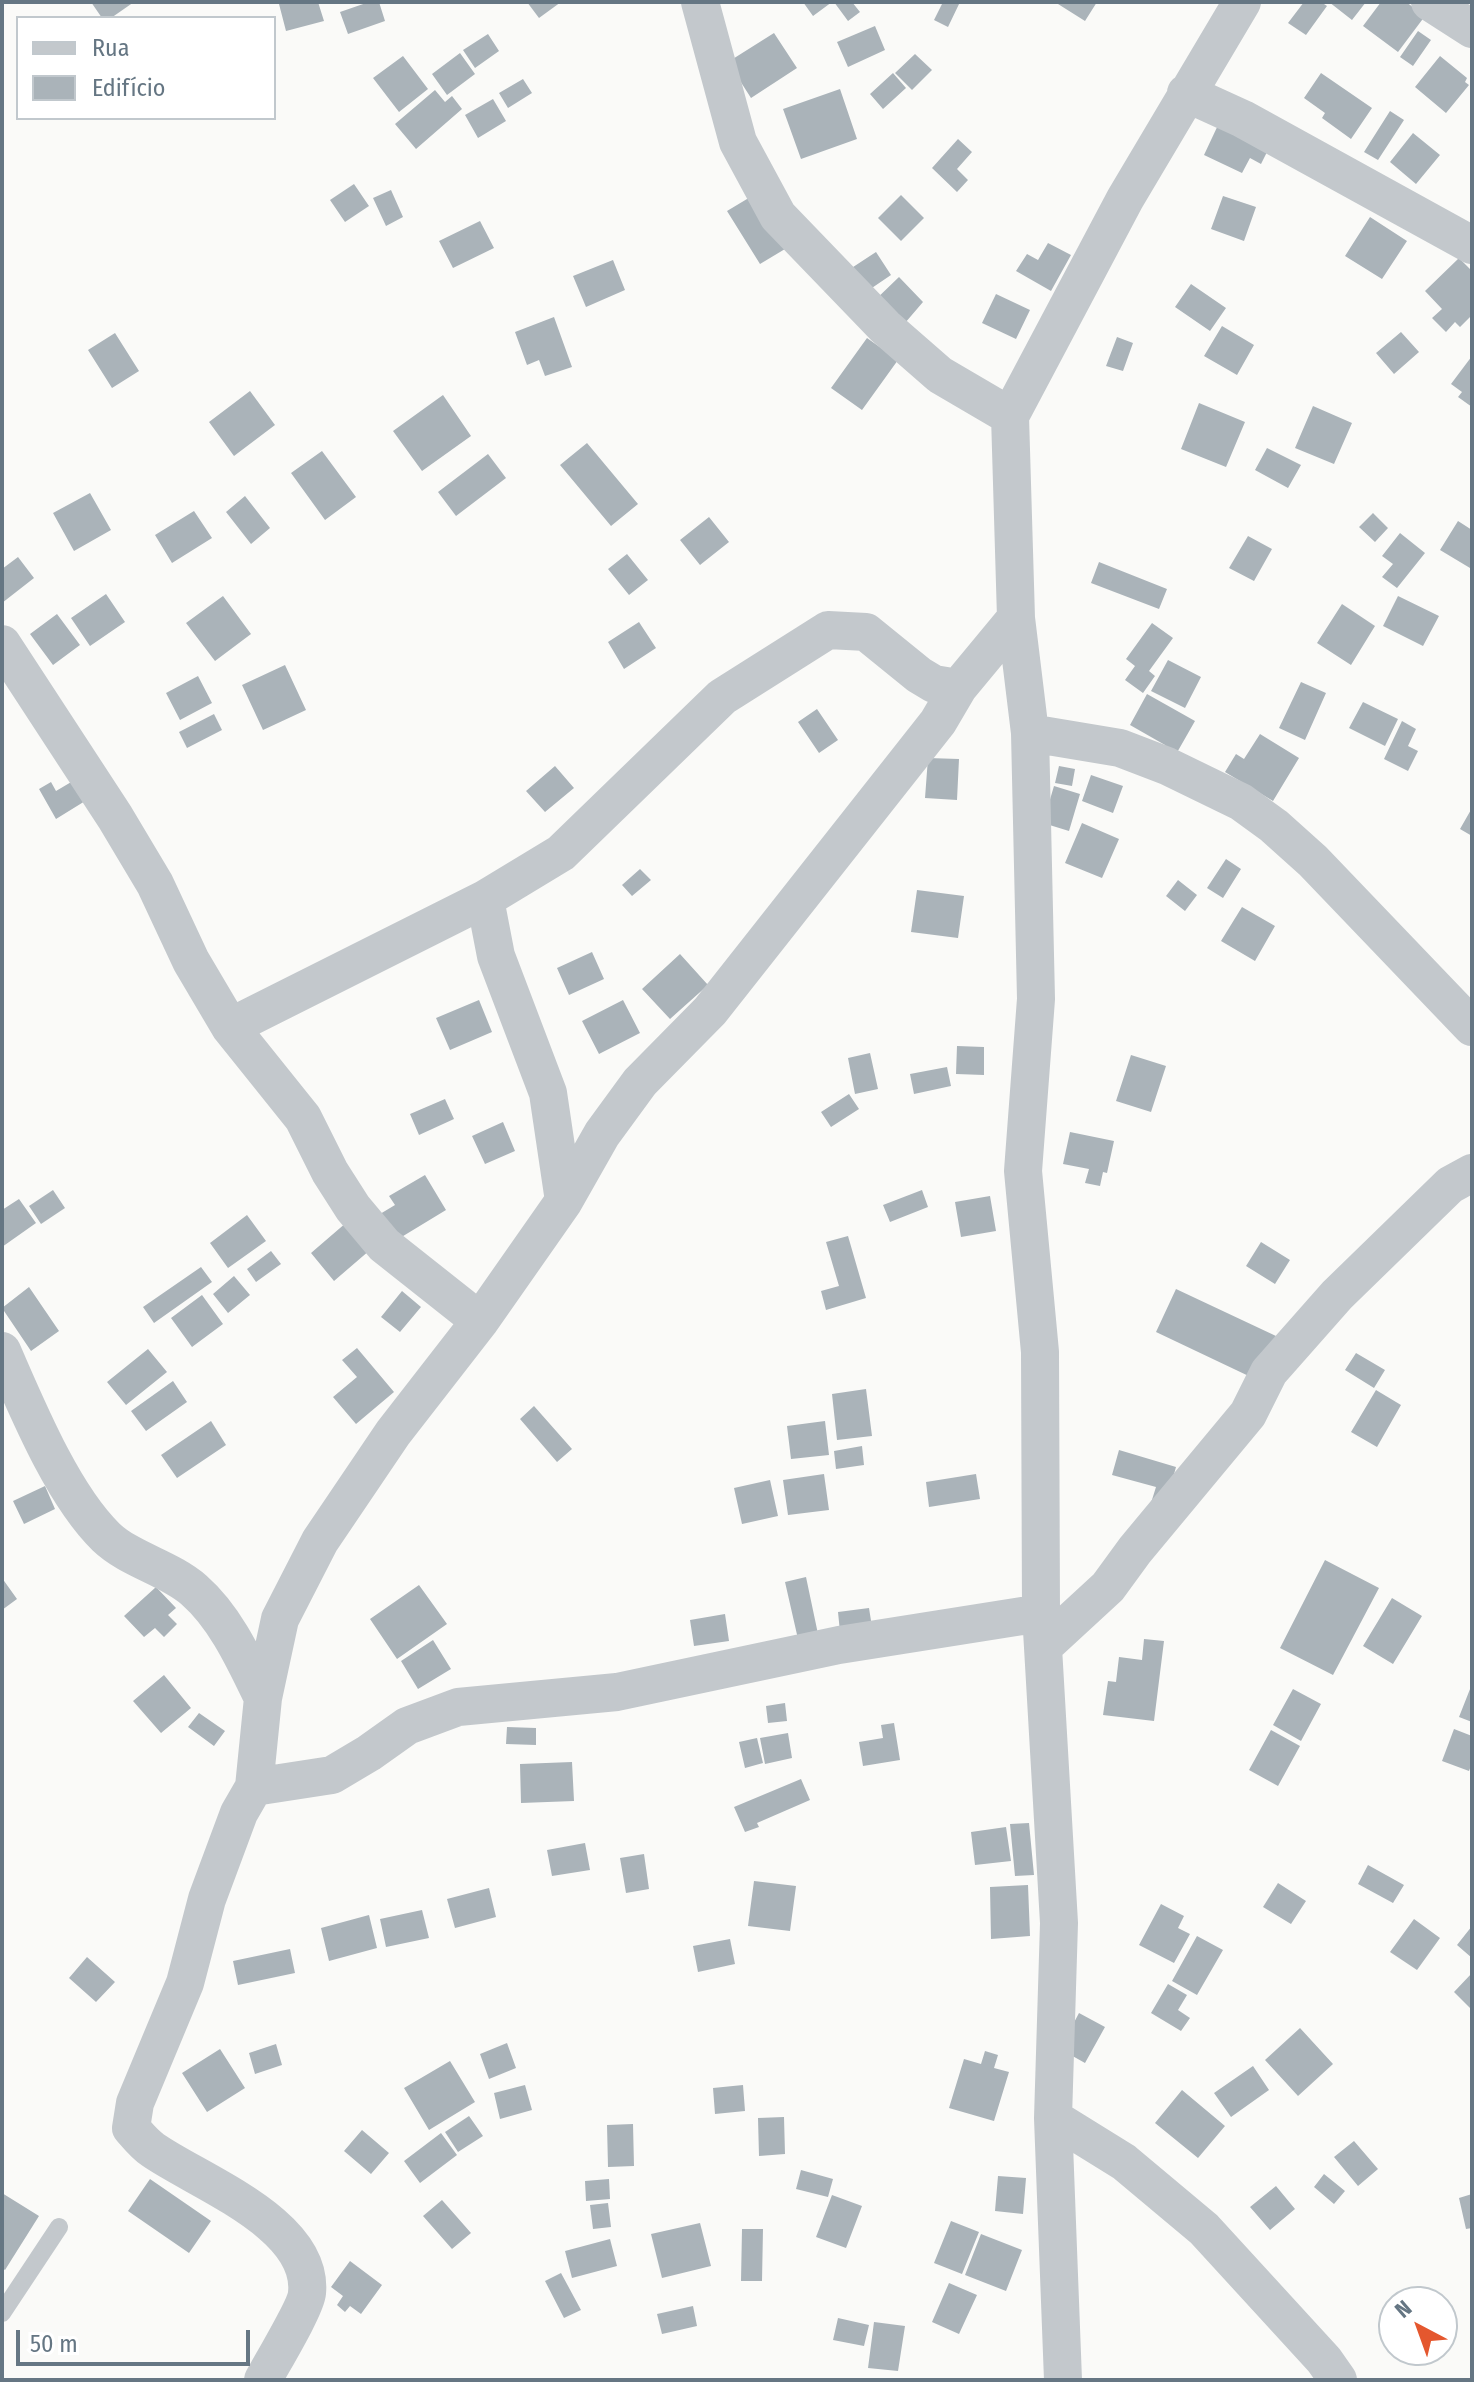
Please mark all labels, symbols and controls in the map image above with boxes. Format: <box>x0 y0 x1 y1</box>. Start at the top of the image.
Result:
legend <box>16 16 276 120</box>
text: Rua <box>92 34 129 62</box>
text: Edifício <box>92 74 165 102</box>
north arrow <box>1378 2286 1458 2366</box>
text: N <box>1389 2295 1417 2324</box>
scale bar <box>20 2314 254 2364</box>
text: 50 m <box>30 2330 78 2358</box>

